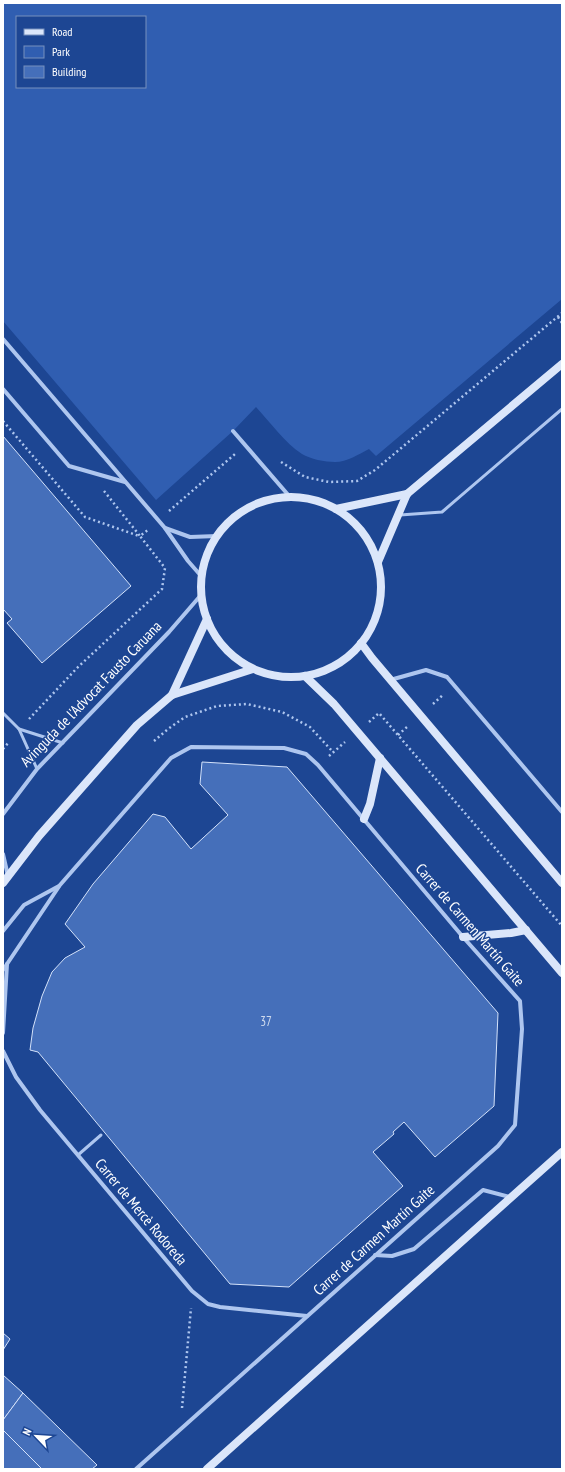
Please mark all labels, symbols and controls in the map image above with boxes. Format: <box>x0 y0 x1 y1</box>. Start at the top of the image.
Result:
legend <box>16 16 146 88</box>
text: Road <box>52 24 72 39</box>
text: Park <box>52 44 70 59</box>
text: Building <box>52 64 87 79</box>
street label: Avinguda de l'Advocat Fausto Caruana <box>16 617 165 771</box>
street label: Carrer de Carmen Martín Gaite <box>412 859 529 990</box>
house number: 37 <box>260 1013 272 1030</box>
street label: Carrer de Mercè Rodoreda <box>91 1154 192 1269</box>
street label: Carrer de Carmen Martín Gaite <box>309 1180 438 1299</box>
north arrow <box>16 1416 56 1456</box>
text: N <box>19 1426 35 1437</box>

